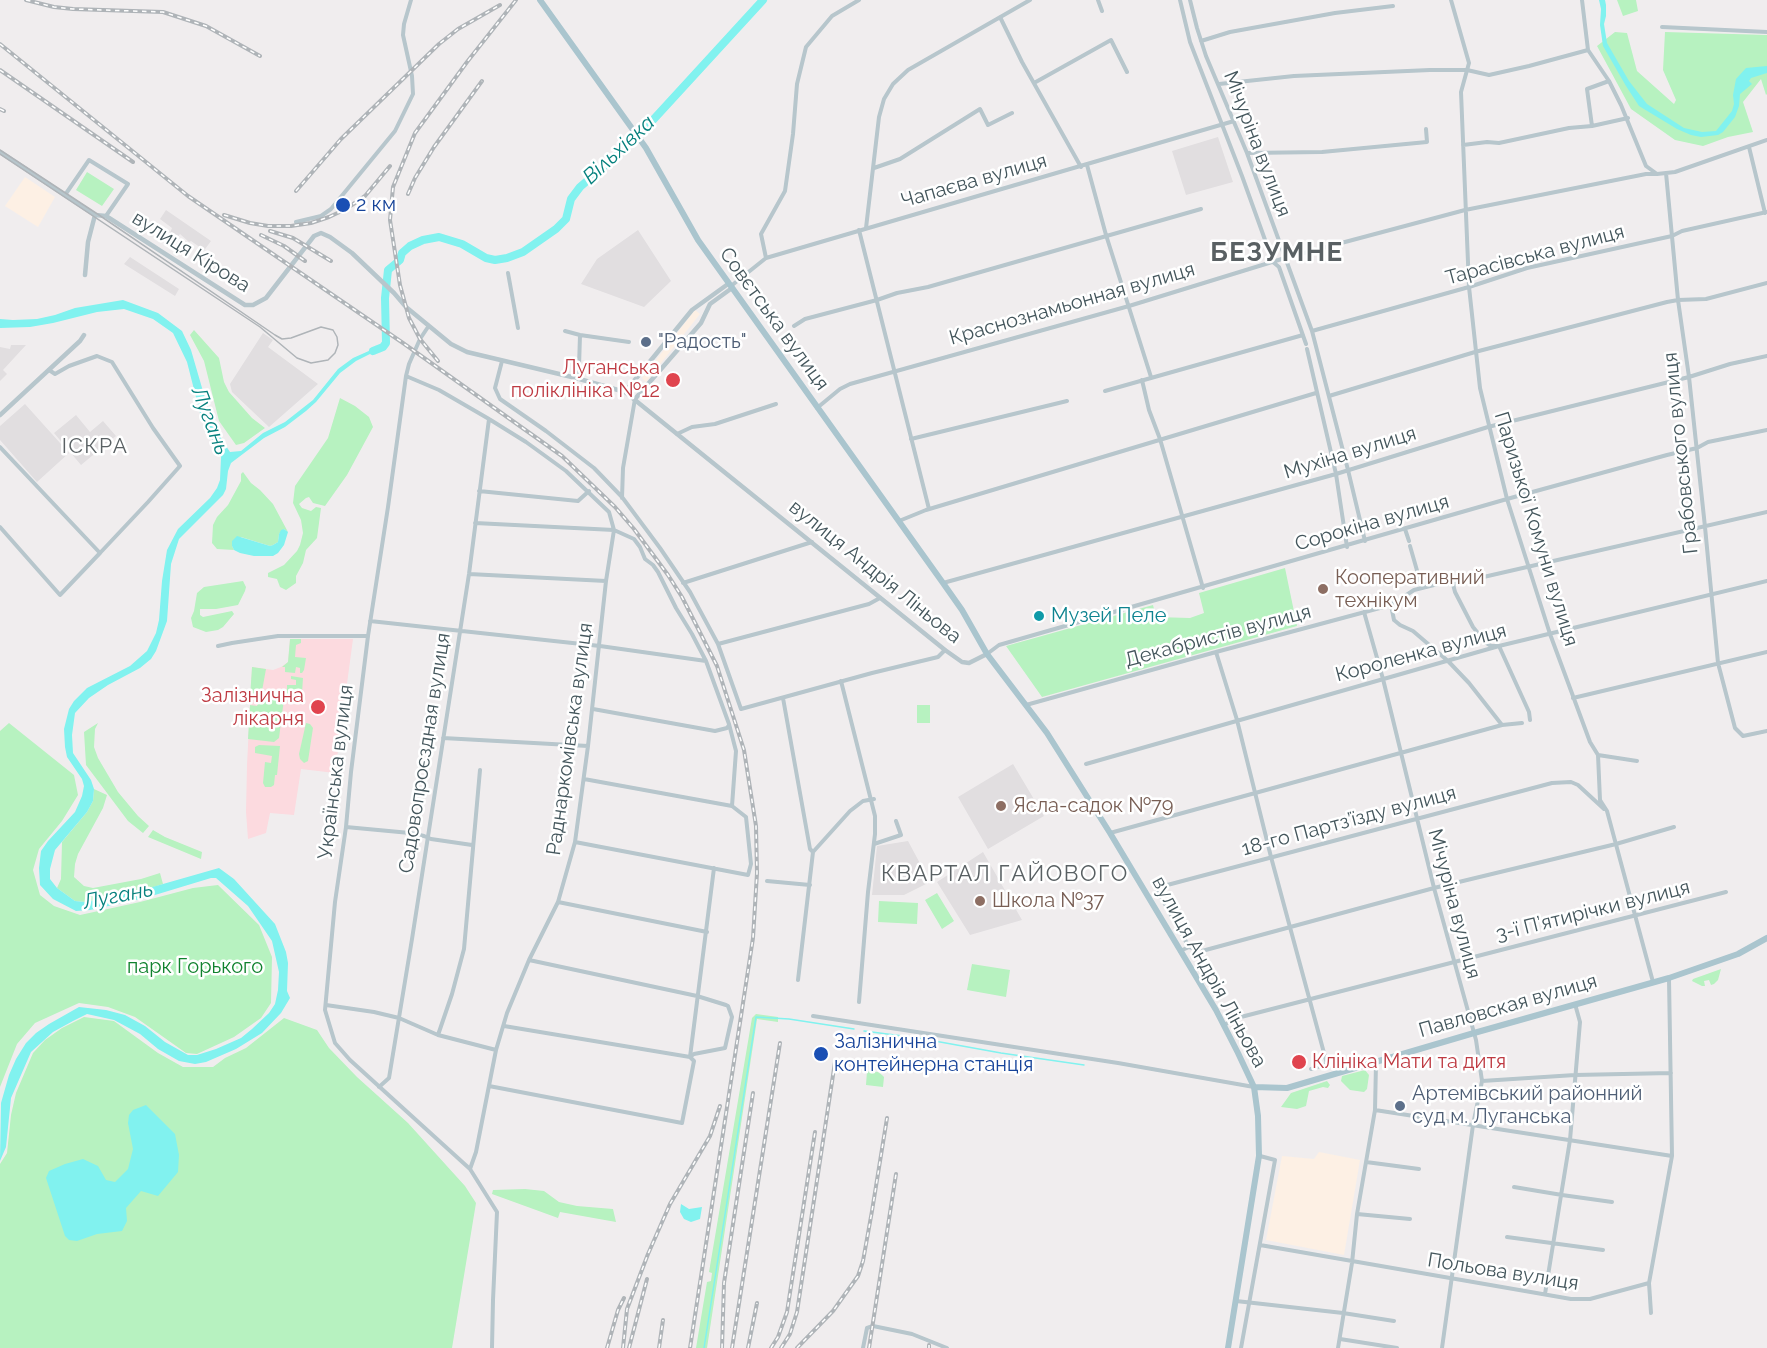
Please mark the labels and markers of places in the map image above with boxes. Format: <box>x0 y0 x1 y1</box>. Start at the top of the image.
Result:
place label: 2 км <box>356 193 396 217</box>
marker: 2 км <box>334 196 352 214</box>
place label: "Радость" <box>658 330 747 354</box>
marker: "Радость" <box>639 335 653 349</box>
place label: Луганська поліклініка №12 <box>511 356 660 403</box>
marker: Луганська поліклініка №12 <box>664 371 682 389</box>
place label: Кооперативний технікум <box>1335 566 1485 613</box>
marker: Кооперативний технікум <box>1316 582 1330 596</box>
place label: Музей Пеле <box>1051 604 1166 628</box>
marker: Музей Пеле <box>1032 609 1046 623</box>
place label: Залізнична лікарня <box>201 684 304 731</box>
marker: Залізнична лікарня <box>309 698 327 716</box>
place label: Ясла-садок №79 <box>1013 794 1173 818</box>
marker: Ясла-садок №79 <box>994 799 1008 813</box>
place label: Школа №37 <box>992 889 1104 913</box>
marker: Школа №37 <box>973 894 987 908</box>
place label: Залізнична контейнерна станція <box>834 1030 1033 1077</box>
marker: Залізнична контейнерна станція <box>812 1045 830 1063</box>
place label: Клініка Мати та дитя <box>1312 1050 1506 1074</box>
marker: Клініка Мати та дитя <box>1290 1053 1308 1071</box>
place label: Артемівський районний суд м. Луганська <box>1412 1082 1642 1129</box>
marker: Артемівський районний суд м. Луганська <box>1393 1099 1407 1113</box>

